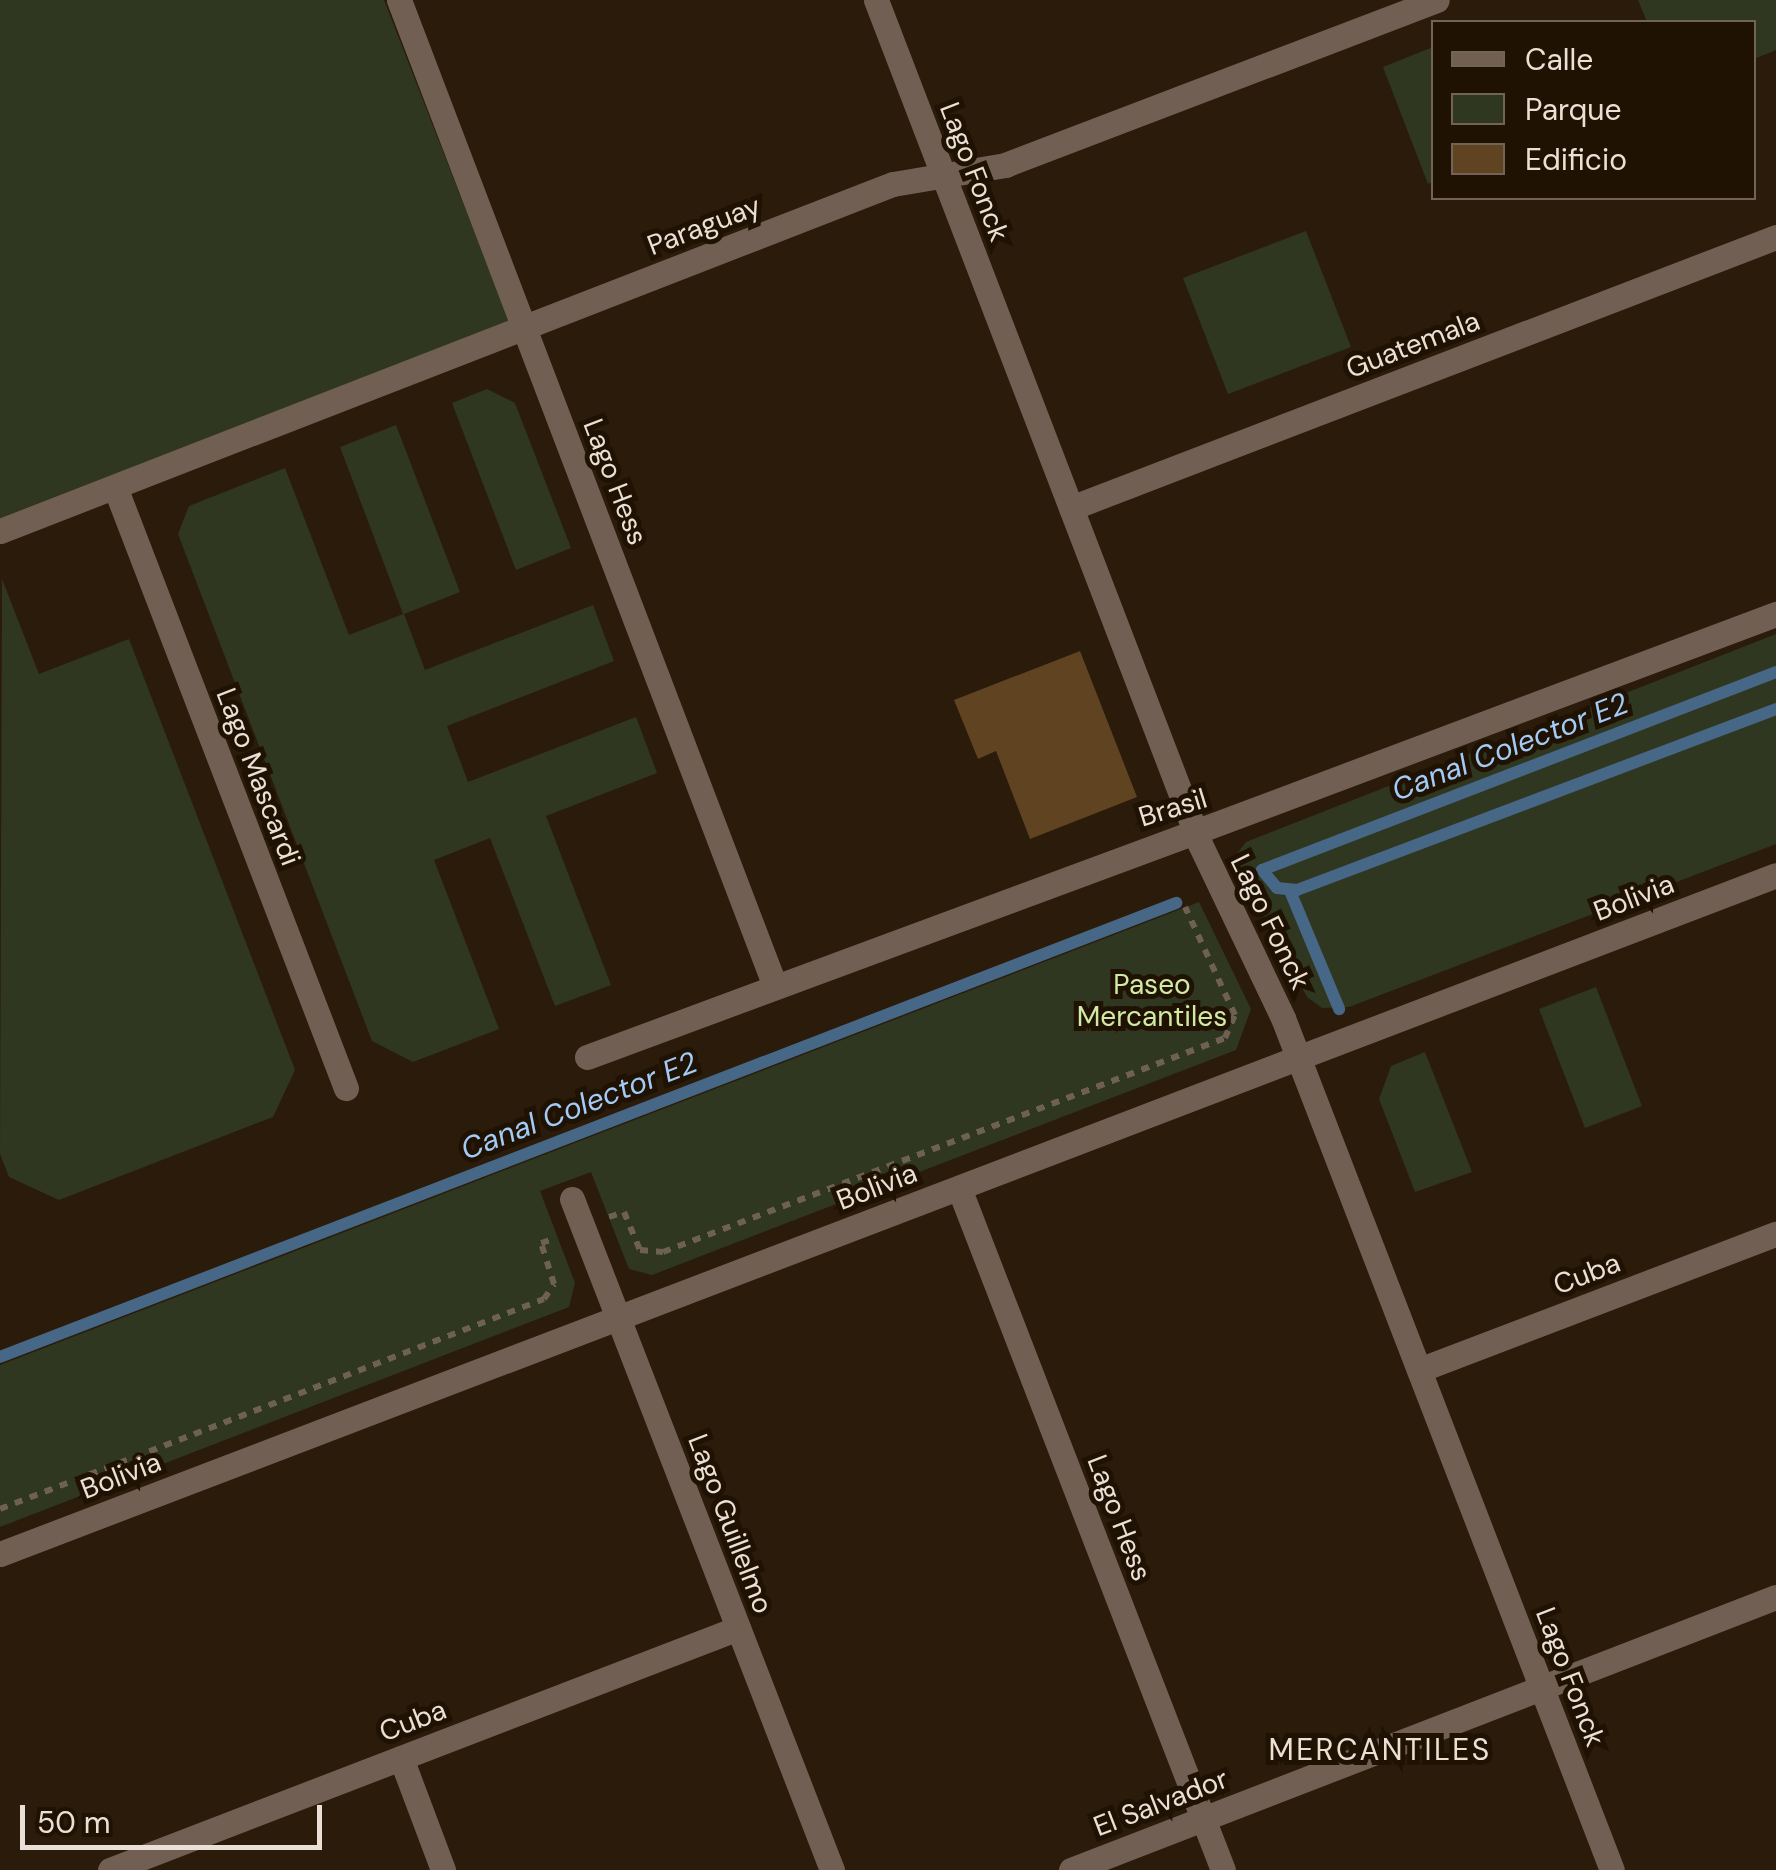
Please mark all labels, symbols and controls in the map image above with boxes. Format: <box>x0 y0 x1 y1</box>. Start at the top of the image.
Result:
legend <box>1431 20 1756 200</box>
text: Calle <box>1525 40 1593 79</box>
text: Parque <box>1525 90 1622 129</box>
street label: Lago Fonck <box>932 98 1016 246</box>
text: Edificio <box>1525 140 1627 179</box>
street label: Paraguay <box>643 189 765 263</box>
street label: Guatemala <box>1342 304 1484 386</box>
street label: Lago Hess <box>576 414 654 550</box>
street label: Lago Mascardi <box>209 684 307 870</box>
water label: Canal Colector E2 <box>1387 685 1633 809</box>
street label: Brasil <box>1135 782 1211 834</box>
street label: Lago Fonck <box>1223 849 1317 995</box>
street label: Bolivia <box>1589 867 1679 929</box>
park label: Paseo Mercantiles <box>1077 968 1227 1034</box>
water label: Canal Colector E2 <box>456 1044 702 1168</box>
street label: Bolivia <box>832 1156 922 1218</box>
street label: Cuba <box>1549 1246 1625 1302</box>
street label: Lago Guillelmo <box>680 1430 780 1618</box>
street label: Bolivia <box>76 1445 166 1507</box>
street label: Lago Hess <box>1080 1450 1158 1586</box>
street label: Lago Fonck <box>1528 1603 1612 1751</box>
street label: Cuba <box>375 1693 451 1749</box>
district label: MERCANTILES <box>1268 1732 1492 1768</box>
street label: El Salvador <box>1089 1762 1233 1844</box>
scale bar <box>25 1785 328 1847</box>
text: 50 m <box>37 1803 111 1842</box>

